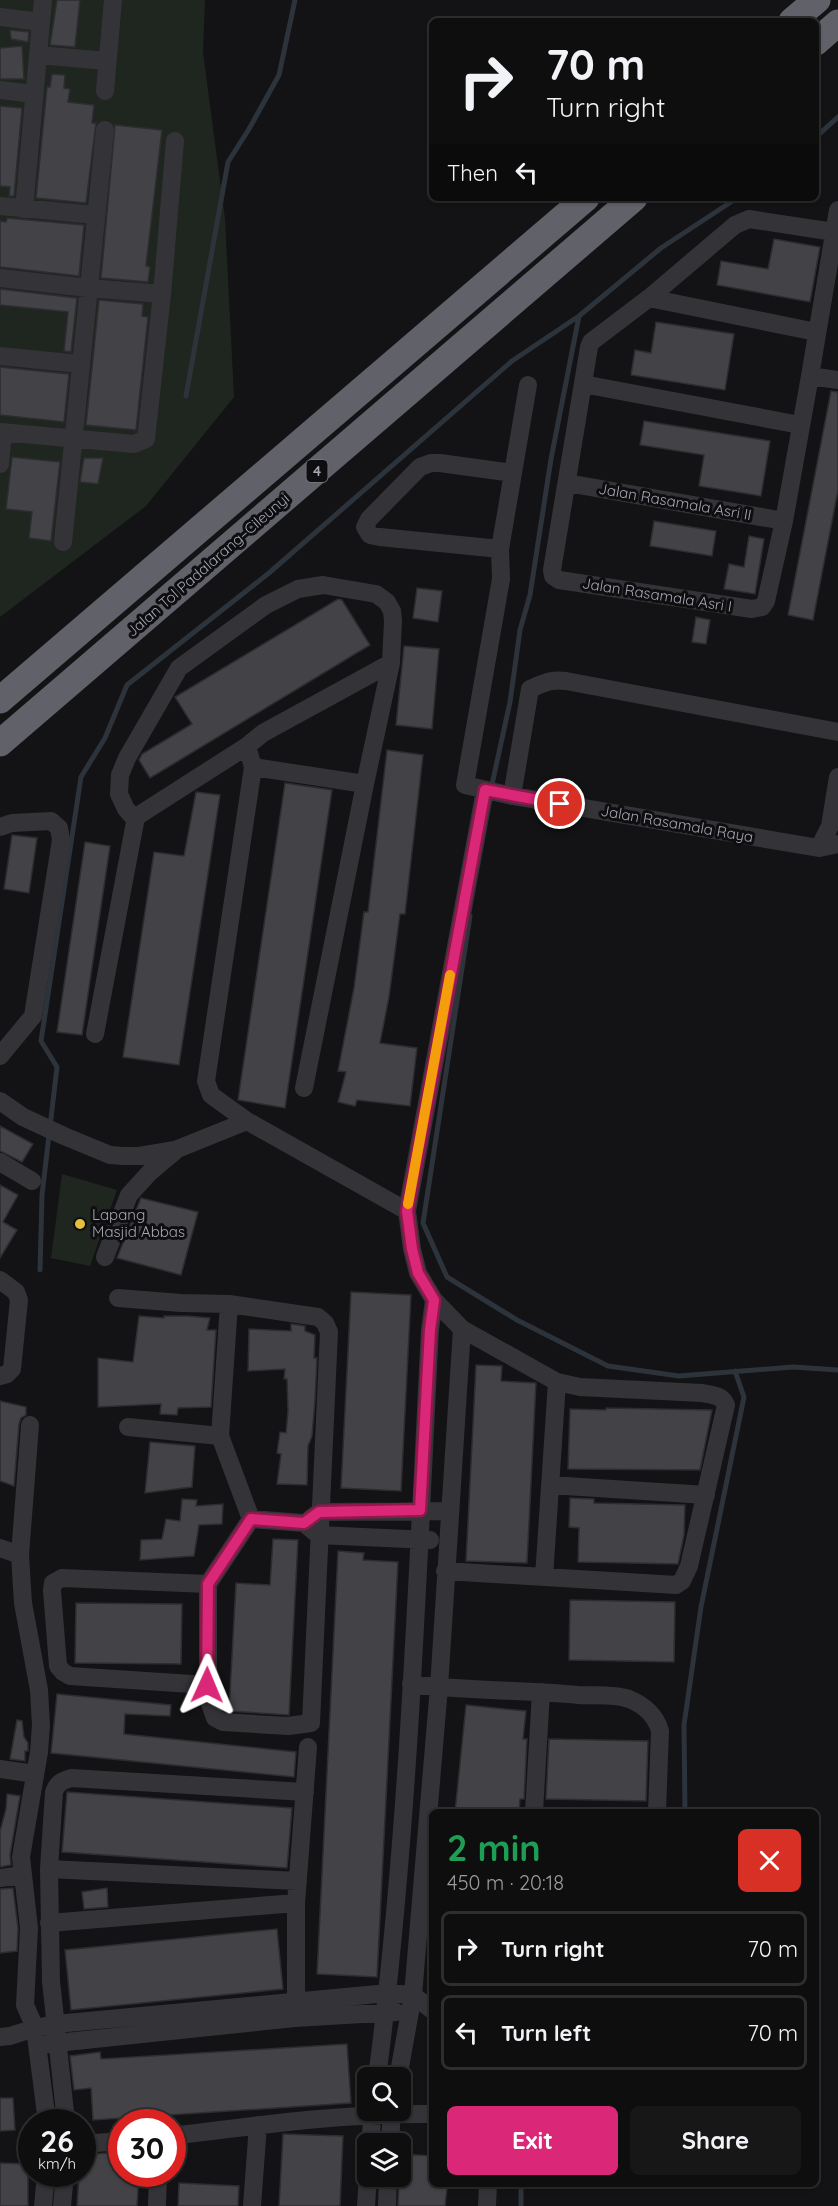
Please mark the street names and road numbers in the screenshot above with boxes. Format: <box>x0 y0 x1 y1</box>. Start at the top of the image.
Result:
road number: 4 <box>306 460 328 482</box>
street label: Jalan Rasamala Asri II <box>597 479 753 524</box>
street label: Jalan Tol Padalarang–Cileunyi <box>122 489 293 641</box>
street label: Jalan Rasamala Asri I <box>581 573 733 616</box>
street label: Jalan Rasamala Raya <box>599 801 755 846</box>

